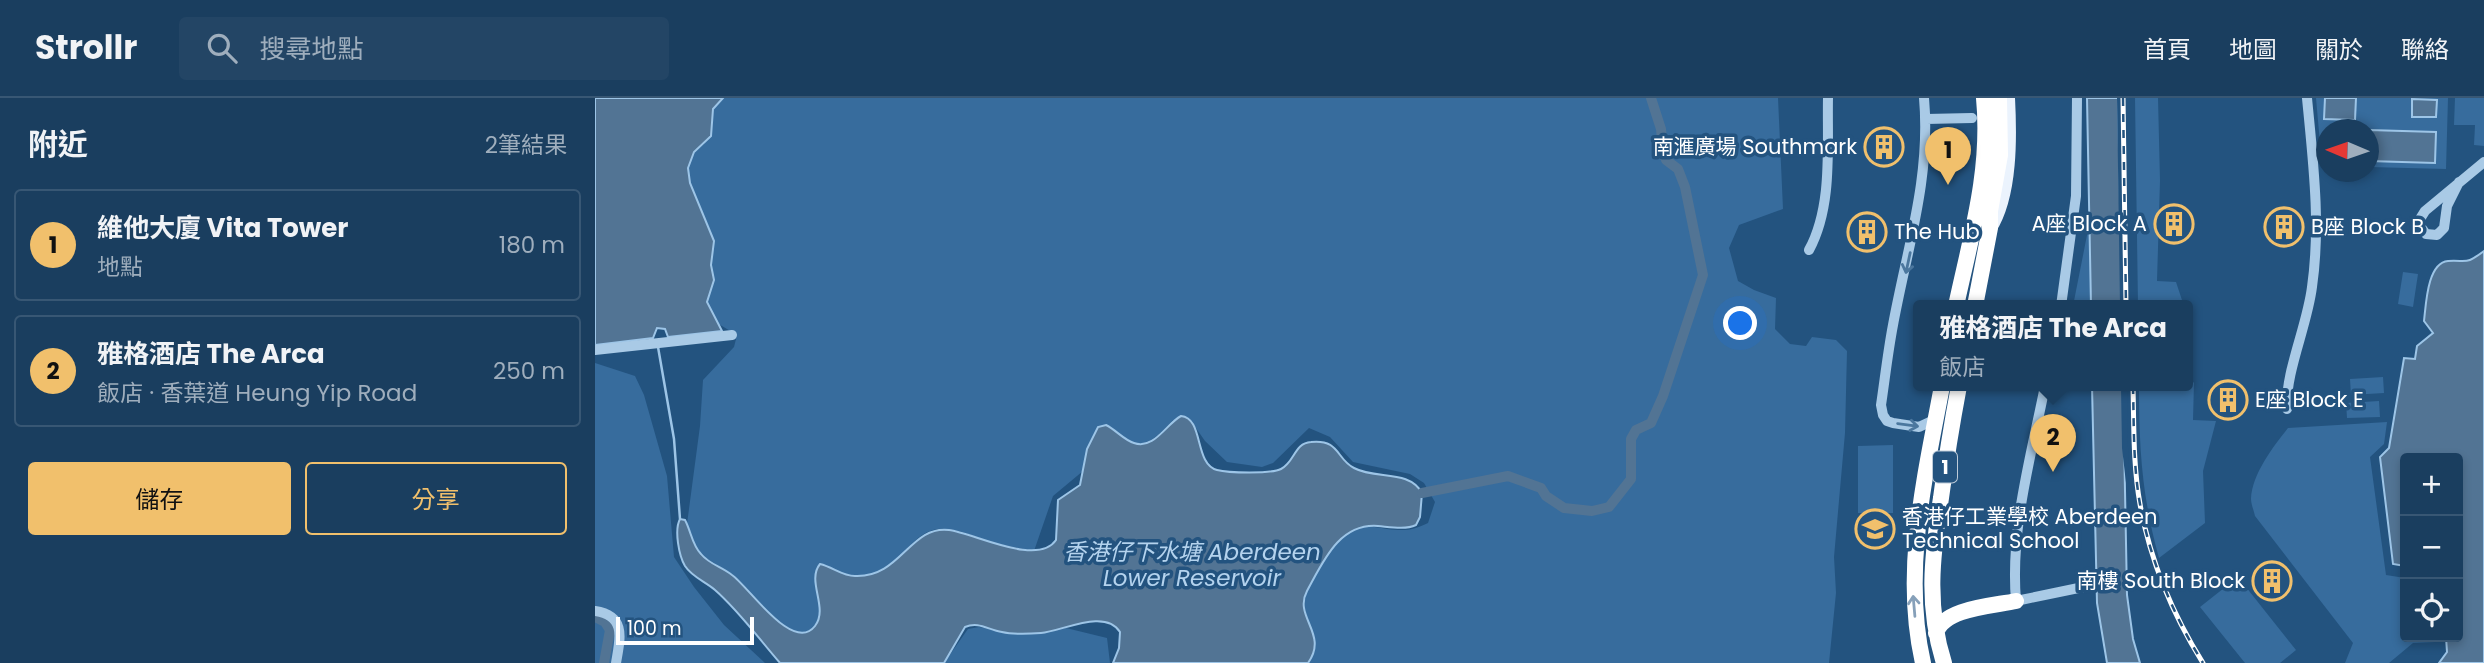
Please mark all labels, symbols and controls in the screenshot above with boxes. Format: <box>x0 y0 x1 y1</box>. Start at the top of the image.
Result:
search box <box>179 17 669 80</box>
text: Strollr <box>35 24 137 71</box>
icon: search <box>203 29 241 67</box>
text: 搜尋地點 <box>259 31 363 67</box>
text: 首頁 <box>2143 33 2191 66</box>
text: 地圖 <box>2229 33 2277 66</box>
text: 關於 <box>2315 33 2363 66</box>
text: 聯絡 <box>2401 33 2449 66</box>
north arrow <box>2316 119 2379 182</box>
text: 附近 <box>28 123 88 166</box>
building icon: 南滙廣場 Southmark <box>1863 126 1905 168</box>
pin: 1 <box>1925 127 1971 185</box>
text: 2筆結果 <box>485 129 567 161</box>
place label: 南滙廣場 Southmark <box>1653 132 1857 161</box>
building icon: A座 Block A <box>2153 203 2195 245</box>
building icon: B座 Block B <box>2263 206 2305 248</box>
place label: A座 Block A <box>2031 209 2147 238</box>
text: 維他大廈 Vita Tower <box>97 210 348 246</box>
building icon: The Hub <box>1846 211 1888 253</box>
place label: B座 Block B <box>2311 212 2424 241</box>
place label: The Hub <box>1894 217 1980 246</box>
text: 1 <box>49 229 57 261</box>
text: 180 m <box>499 229 565 261</box>
text: 地點 <box>97 251 143 283</box>
one-way arrow <box>1900 251 1914 274</box>
popup <box>1913 300 2193 391</box>
your location <box>1723 306 1757 340</box>
text: 雅格酒店 The Arca <box>1939 310 2167 346</box>
text: 雅格酒店 The Arca <box>97 336 325 372</box>
text: 飯店 <box>1939 351 1985 383</box>
text: 2 <box>46 355 60 387</box>
text: 250 m <box>493 355 565 387</box>
text: 飯店 · 香葉道 Heung Yip Road <box>97 377 417 409</box>
building icon: E座 Block E <box>2207 379 2249 421</box>
place label: E座 Block E <box>2255 385 2364 414</box>
pin: 2 <box>2030 414 2076 472</box>
one-way arrow <box>1896 419 1919 432</box>
road number: 1 <box>1933 452 1957 482</box>
map controls <box>2400 453 2463 642</box>
button: + <box>2400 453 2463 516</box>
button: 儲存 <box>28 462 291 535</box>
button: 分享 <box>305 462 567 535</box>
place label: 香港仔工業學校 Aberdeen Technical School <box>1902 502 2158 555</box>
school or university icon: 香港仔工業學校 Aberdeen Technical School <box>1854 508 1896 550</box>
button: − <box>2400 516 2463 579</box>
water label: 香港仔下水塘 Aberdeen Lower Reservoir <box>1063 536 1321 594</box>
building icon: 南樓 South Block <box>2251 560 2293 602</box>
place label: 南樓 South Block <box>2076 566 2245 595</box>
button: locate <box>2400 579 2463 642</box>
one-way arrow <box>1907 595 1920 618</box>
scale bar <box>616 614 754 646</box>
text: 100 m <box>627 615 682 642</box>

